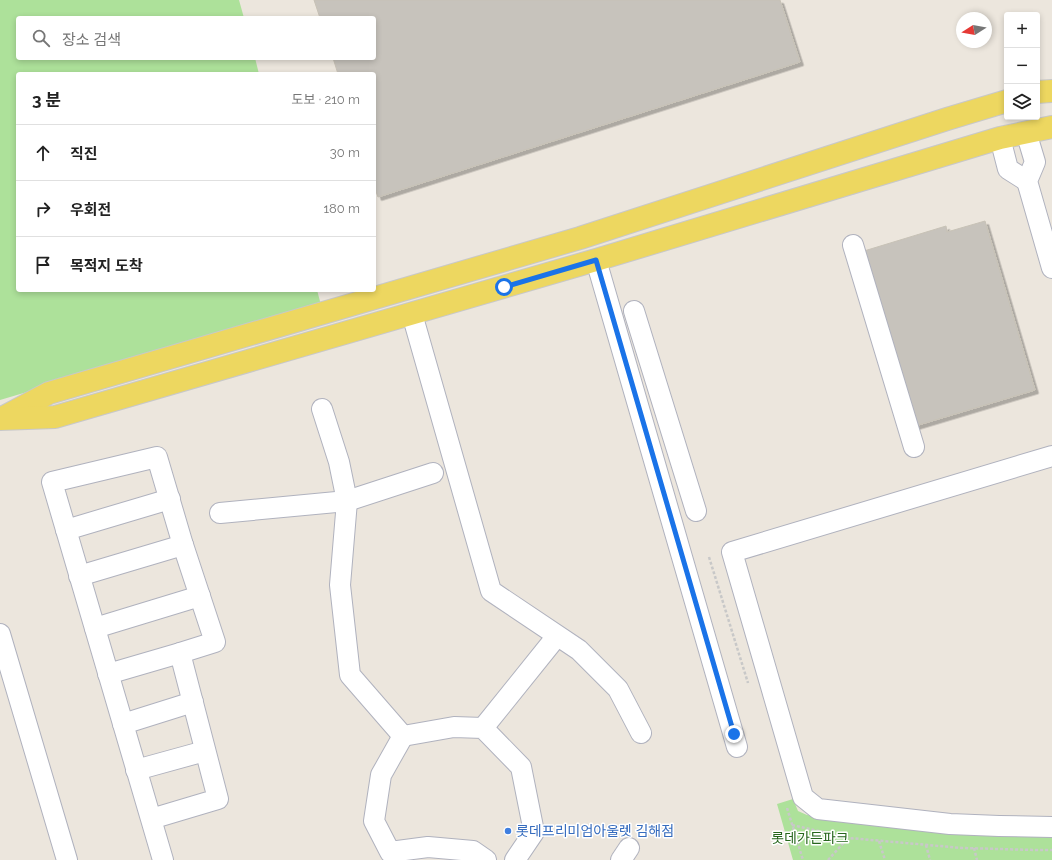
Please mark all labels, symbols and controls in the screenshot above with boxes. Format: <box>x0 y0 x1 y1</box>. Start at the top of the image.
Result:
north arrow <box>956 12 992 48</box>
map controls <box>1004 12 1040 120</box>
button: + <box>1004 12 1040 48</box>
search box <box>16 16 376 60</box>
icon: search <box>30 27 52 49</box>
text: 장소 검색 <box>62 31 121 49</box>
button: − <box>1004 48 1040 84</box>
button: layers <box>1004 84 1040 120</box>
text: 3 분 <box>32 90 61 110</box>
text: 도보 · 210 m <box>291 92 360 107</box>
icon: ahead <box>32 142 54 164</box>
text: 직진 <box>70 145 98 163</box>
text: 30 m <box>330 145 360 160</box>
icon: right <box>32 198 54 220</box>
text: 우회전 <box>70 201 111 219</box>
text: 180 m <box>324 201 360 216</box>
icon: arrive <box>32 254 54 276</box>
text: 목적지 도착 <box>70 257 143 275</box>
route start <box>495 278 513 296</box>
route end <box>725 725 743 743</box>
place label: 롯데프리미엄아울렛 김해점 <box>516 823 674 839</box>
marker: 롯데프리미엄아울렛 김해점 <box>503 826 513 836</box>
park label: 롯데가든파크 <box>771 830 849 846</box>

